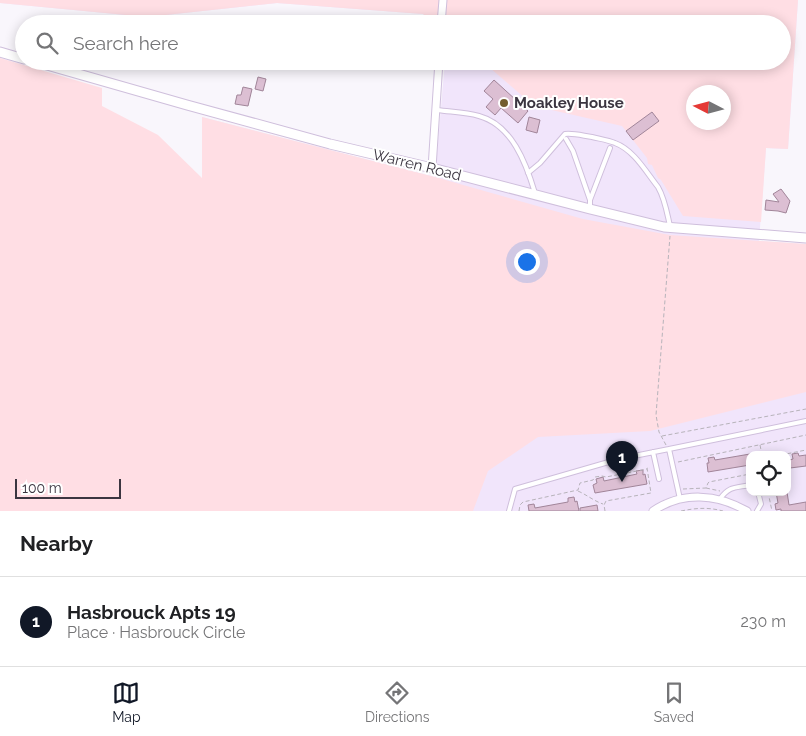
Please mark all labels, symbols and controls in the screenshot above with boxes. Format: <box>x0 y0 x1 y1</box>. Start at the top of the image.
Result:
search box <box>15 15 791 70</box>
icon: search <box>33 29 61 57</box>
text: Search here <box>73 32 179 54</box>
north arrow <box>686 85 731 130</box>
place label: Moakley House <box>514 94 624 112</box>
marker: Moakley House <box>498 97 510 109</box>
street label: Warren Road <box>371 145 463 185</box>
your location <box>514 249 540 275</box>
pin: 1 <box>606 441 638 482</box>
map controls <box>746 451 791 496</box>
button: locate <box>746 451 791 496</box>
scale bar <box>15 476 121 499</box>
text: 100 m <box>22 480 62 496</box>
text: Nearby <box>20 531 93 556</box>
text: Hasbrouck Apts 19 <box>67 601 236 623</box>
text: 1 <box>32 612 40 631</box>
text: 230 m <box>741 612 786 631</box>
text: Place · Hasbrouck Circle <box>67 623 245 642</box>
tab: Map <box>112 679 141 725</box>
tab: Directions <box>365 679 430 725</box>
tab: Saved <box>654 679 694 725</box>

